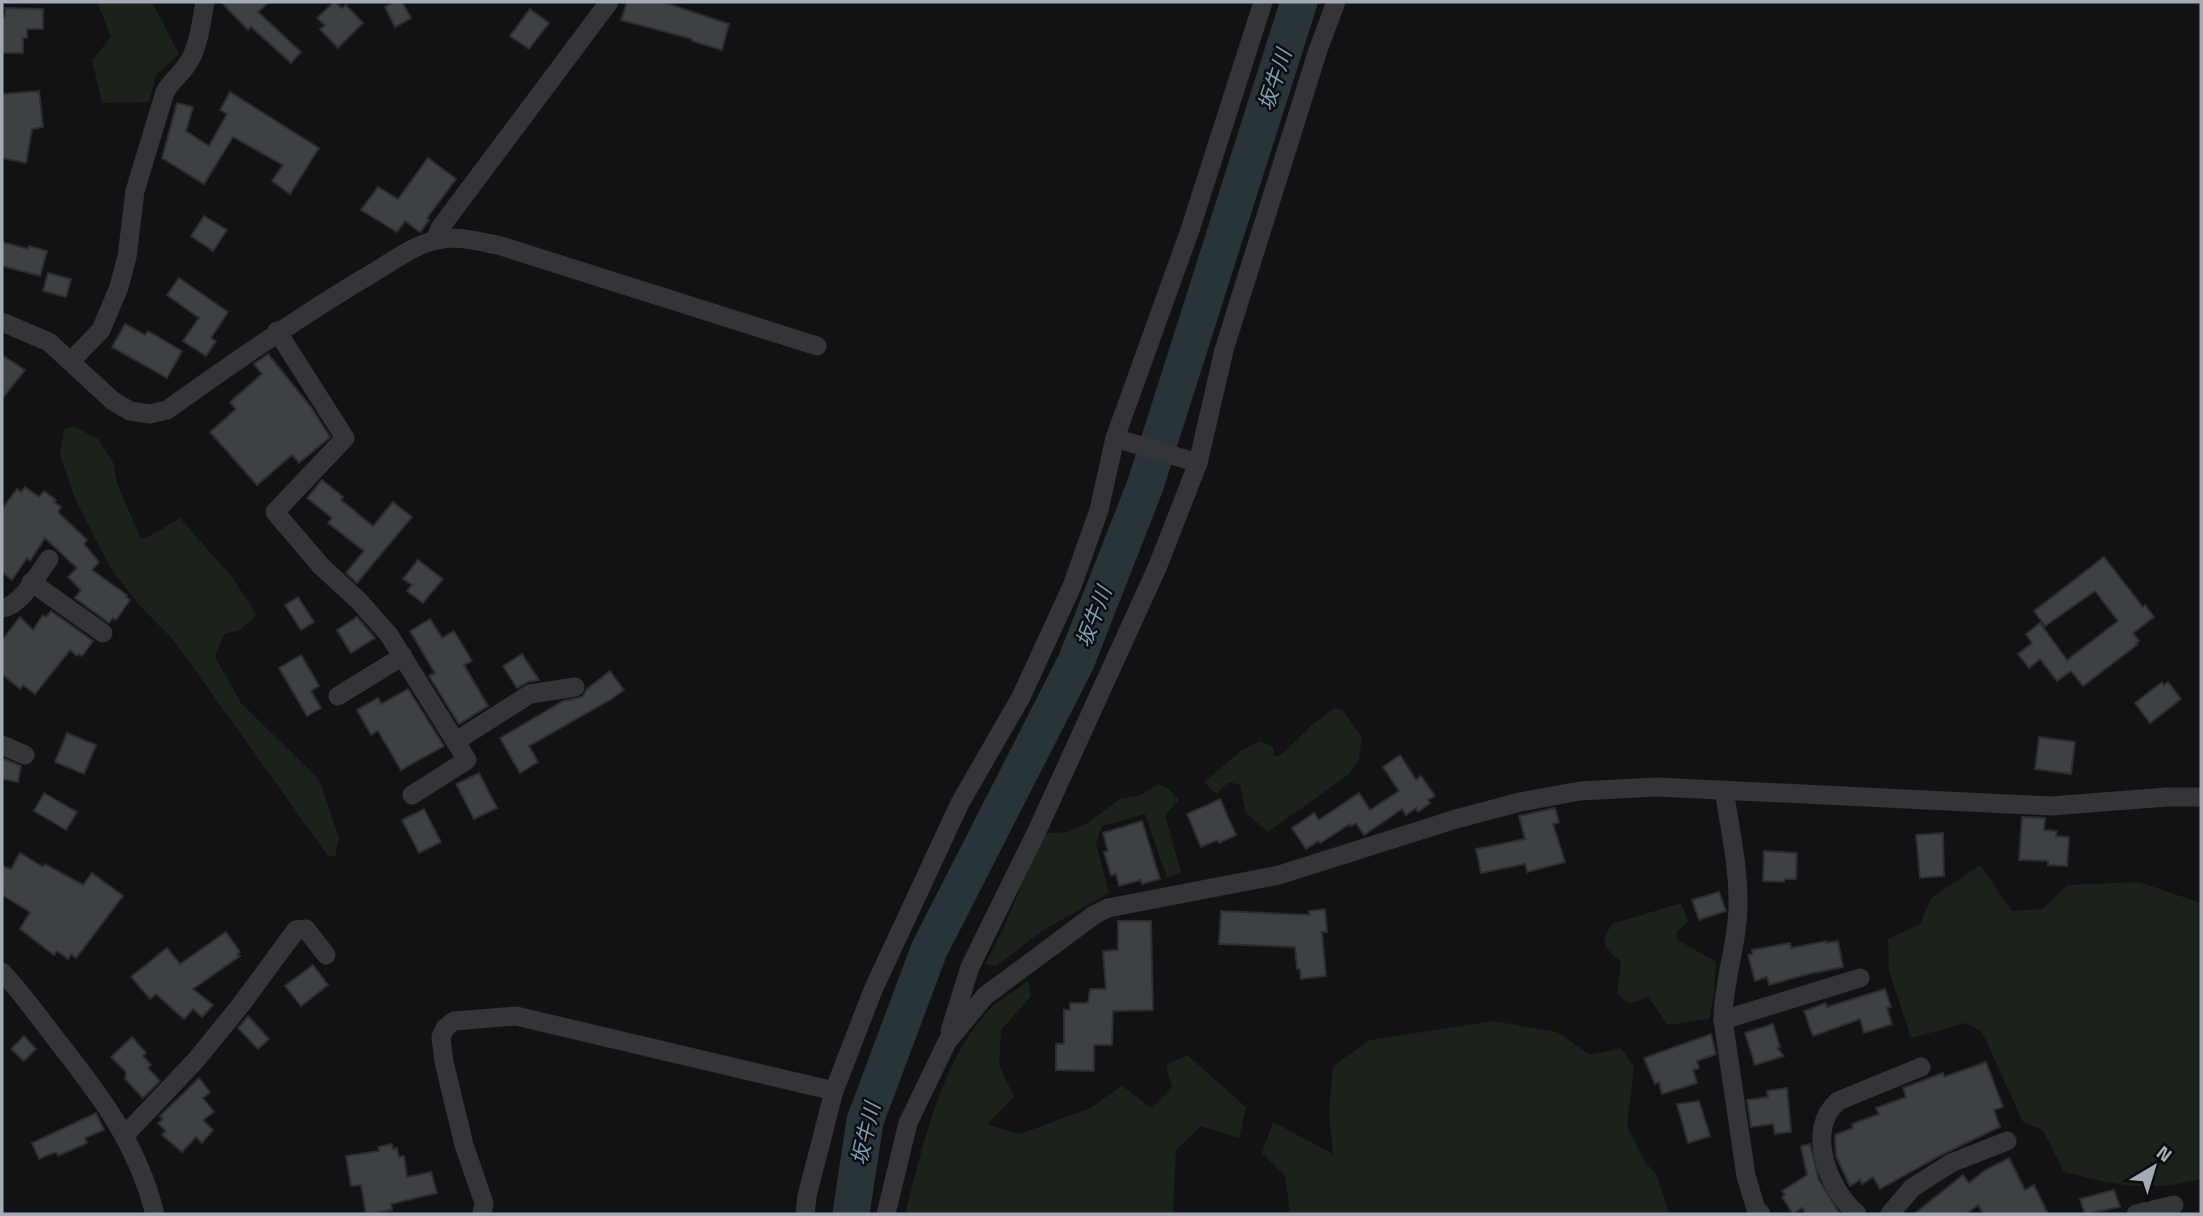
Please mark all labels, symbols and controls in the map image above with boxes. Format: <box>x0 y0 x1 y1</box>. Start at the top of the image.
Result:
water label: 坂牛川 <box>1249 43 1300 115</box>
water label: 坂牛川 <box>1067 580 1120 652</box>
water label: 坂牛川 <box>842 1098 888 1168</box>
north arrow <box>2119 1132 2189 1202</box>
text: N <box>2151 1138 2179 1169</box>

